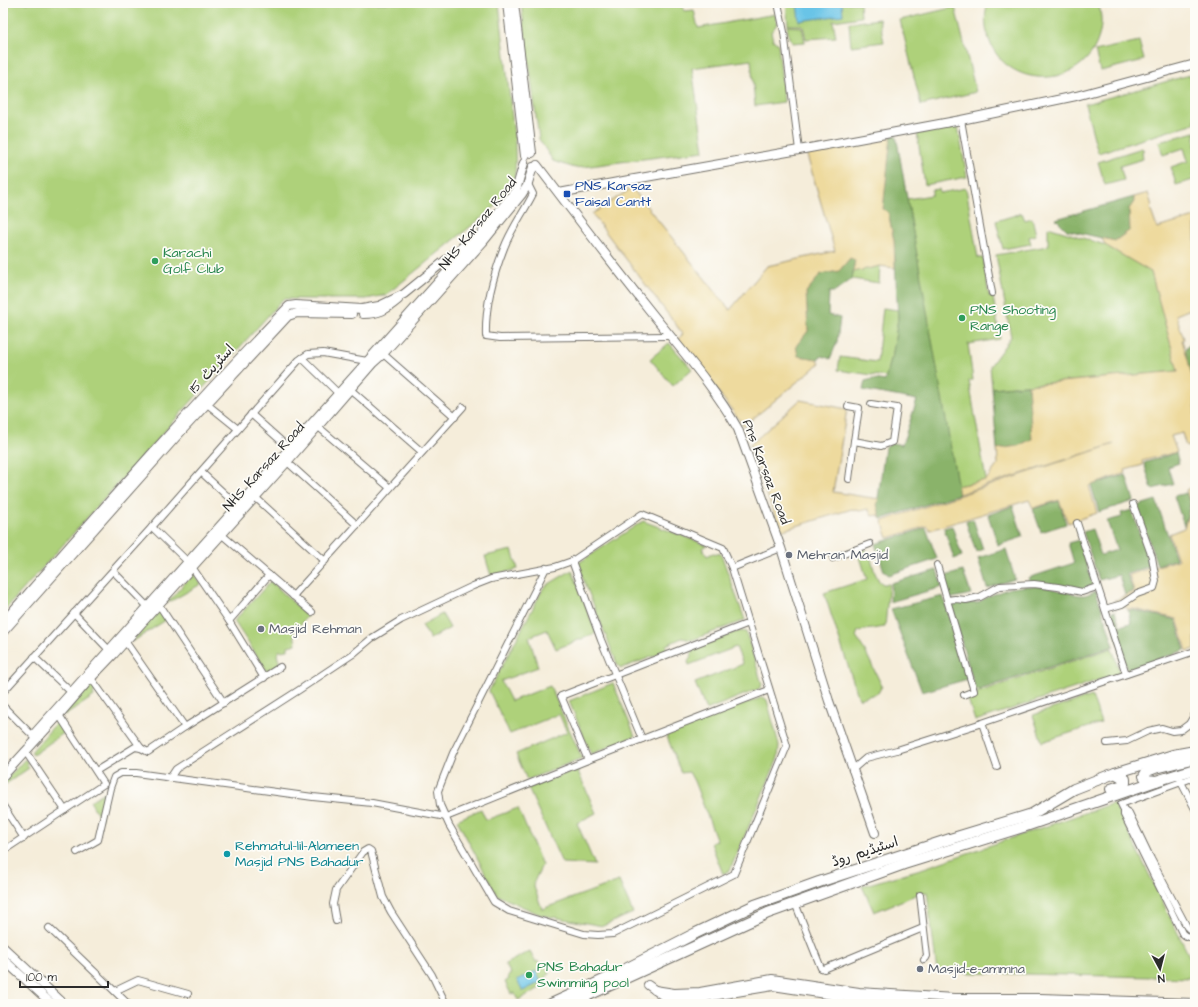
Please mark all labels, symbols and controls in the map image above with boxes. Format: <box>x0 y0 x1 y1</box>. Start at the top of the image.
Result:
street label: NHS Karsaz Road <box>434 173 522 275</box>
place label: PNS Karsaz Faisal Cantt <box>575 176 652 212</box>
marker: PNS Karsaz Faisal Cantt <box>562 189 572 199</box>
place label: Karachi Golf Club <box>163 243 224 279</box>
marker: Karachi Golf Club <box>150 256 160 266</box>
place label: PNS Shooting Range <box>970 300 1056 336</box>
marker: PNS Shooting Range <box>957 313 967 323</box>
street label: اسٹریٹ 15 <box>184 340 240 398</box>
street label: Pns Karsaz Road <box>737 417 795 527</box>
street label: NHS Karsaz Road <box>218 418 310 516</box>
place label: Mehran Masjid <box>797 545 888 565</box>
marker: Mehran Masjid <box>784 550 794 560</box>
place label: Masjid Rehman <box>269 619 362 639</box>
marker: Masjid Rehman <box>256 624 266 634</box>
street label: اسٹیڈیم روڈ <box>829 832 901 872</box>
place label: Rehmatul-lil-Alameen Masjid PNS Bahadur <box>235 836 364 872</box>
marker: Rehmatul-lil-Alameen Masjid PNS Bahadur <box>222 849 232 859</box>
north arrow <box>1140 949 1180 989</box>
place label: PNS Bahadur Swimming pool <box>537 957 629 993</box>
place label: Masjid-e-ammna <box>928 959 1025 979</box>
scale bar <box>20 963 108 989</box>
marker: Masjid-e-ammna <box>915 964 925 974</box>
text: 100 m <box>26 969 57 986</box>
marker: PNS Bahadur Swimming pool <box>524 970 534 980</box>
text: N <box>1157 971 1165 986</box>

